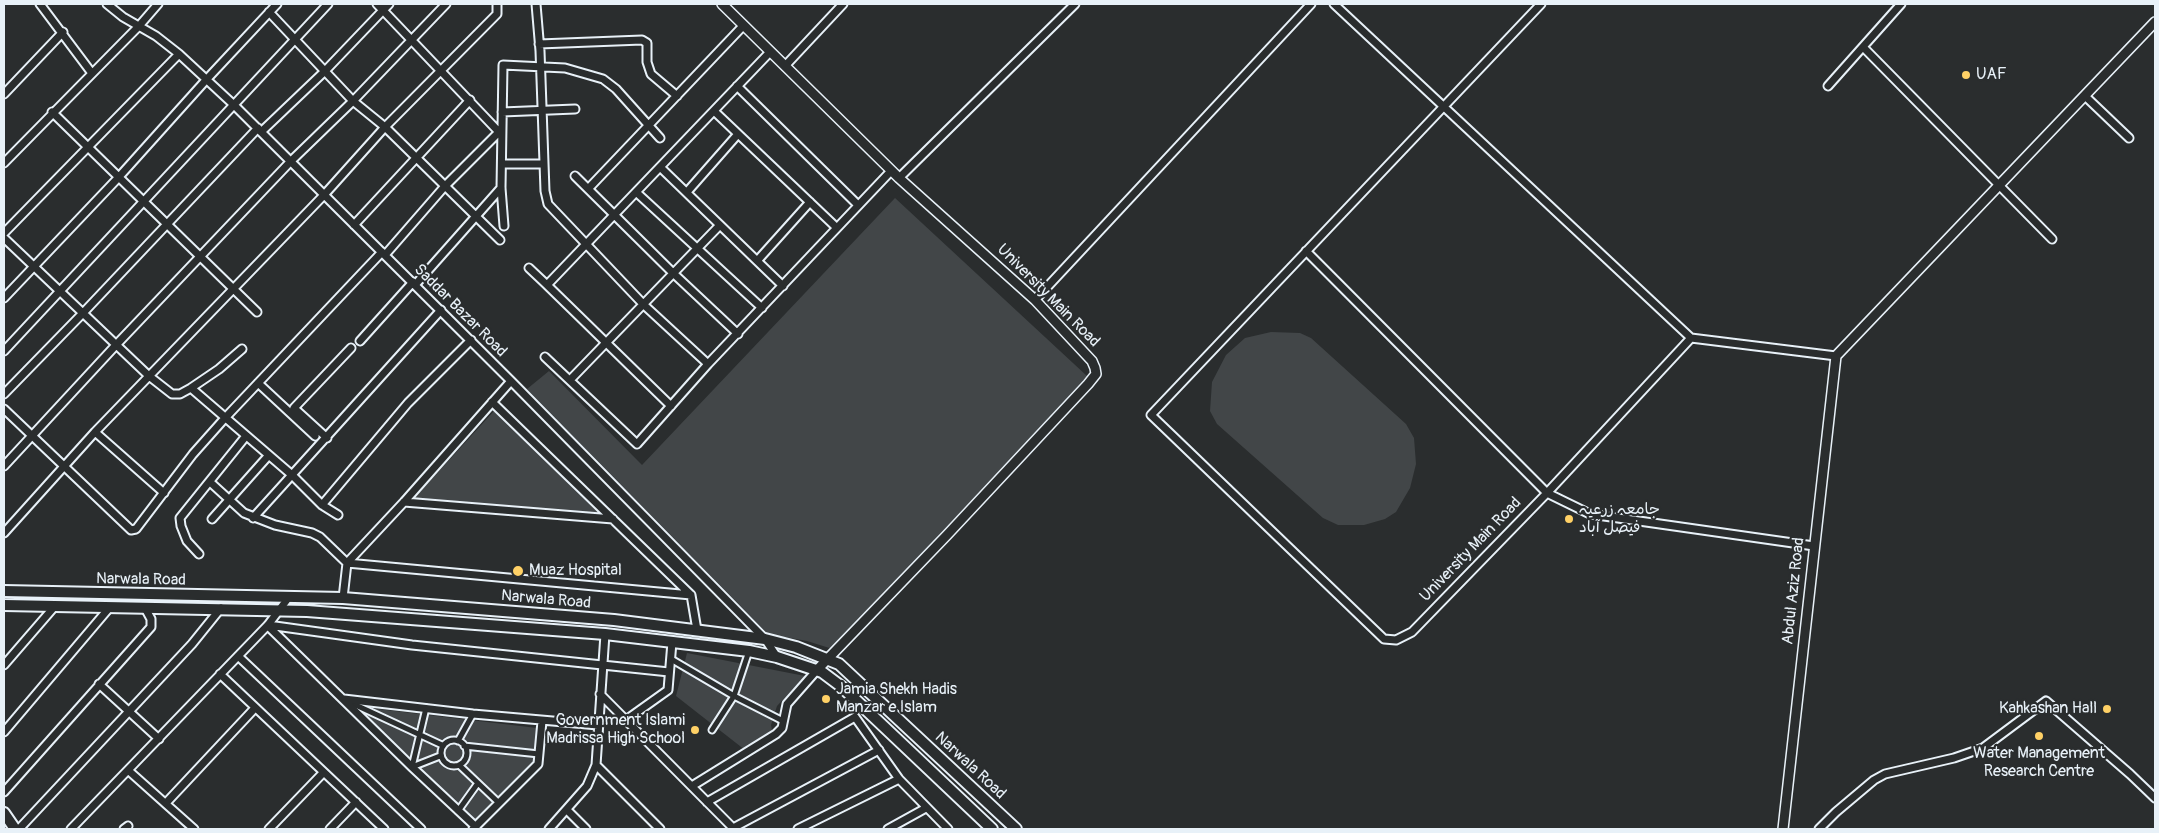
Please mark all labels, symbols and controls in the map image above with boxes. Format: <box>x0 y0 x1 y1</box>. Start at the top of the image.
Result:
place label: UAF <box>1976 65 2007 85</box>
marker: UAF <box>1960 69 1972 81</box>
street label: University Main Road <box>992 240 1104 352</box>
street label: Saddar Bazar Road <box>409 260 511 362</box>
street label: University Main Road <box>1416 494 1526 606</box>
place label: جامعہ زرعیہ فیصل آباد <box>1579 500 1660 538</box>
marker: جامعہ زرعیہ فیصل آباد <box>1563 513 1575 525</box>
street label: Abdul Aziz Road <box>1779 536 1809 646</box>
place label: Muaz Hospital <box>529 561 622 581</box>
marker: Muaz Hospital <box>511 564 525 578</box>
street label: Narwala Road <box>96 570 186 590</box>
street label: Narwala Road <box>500 587 592 613</box>
place label: Jamia Shekh Hadis Manzar e Islam <box>836 680 957 718</box>
marker: Jamia Shekh Hadis Manzar e Islam <box>820 693 832 705</box>
place label: Kahkashan Hall <box>1999 699 2097 719</box>
marker: Kahkashan Hall <box>2101 703 2113 715</box>
place label: Government Islami Madrissa High School <box>546 711 685 749</box>
marker: Government Islami Madrissa High School <box>689 724 701 736</box>
street label: Narwala Road <box>931 728 1009 804</box>
marker: Water Management Research Centre <box>2033 730 2045 742</box>
place label: Water Management Research Centre <box>1973 744 2105 782</box>

